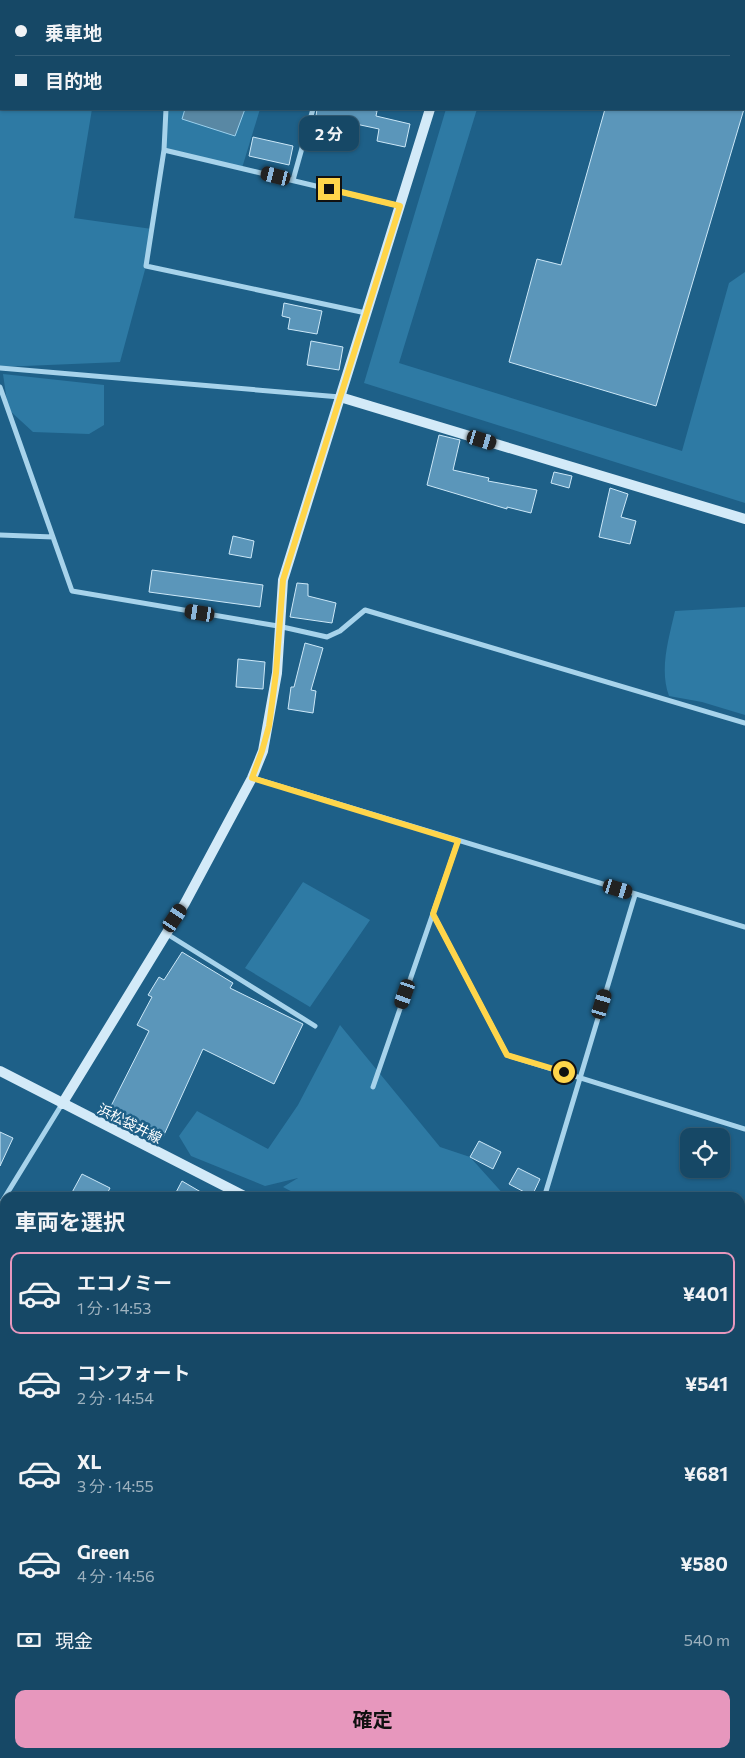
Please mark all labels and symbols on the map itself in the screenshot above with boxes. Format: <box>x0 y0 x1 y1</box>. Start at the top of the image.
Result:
callout: 2 分 <box>299 116 359 152</box>
car <box>259 165 292 187</box>
route end <box>318 178 340 200</box>
car <box>465 428 498 452</box>
car <box>184 603 215 623</box>
car <box>601 877 634 901</box>
car <box>160 901 189 935</box>
car <box>393 977 416 1011</box>
car <box>590 987 613 1021</box>
route start <box>553 1061 575 1083</box>
street label: 浜松袋井線 <box>95 1100 165 1146</box>

